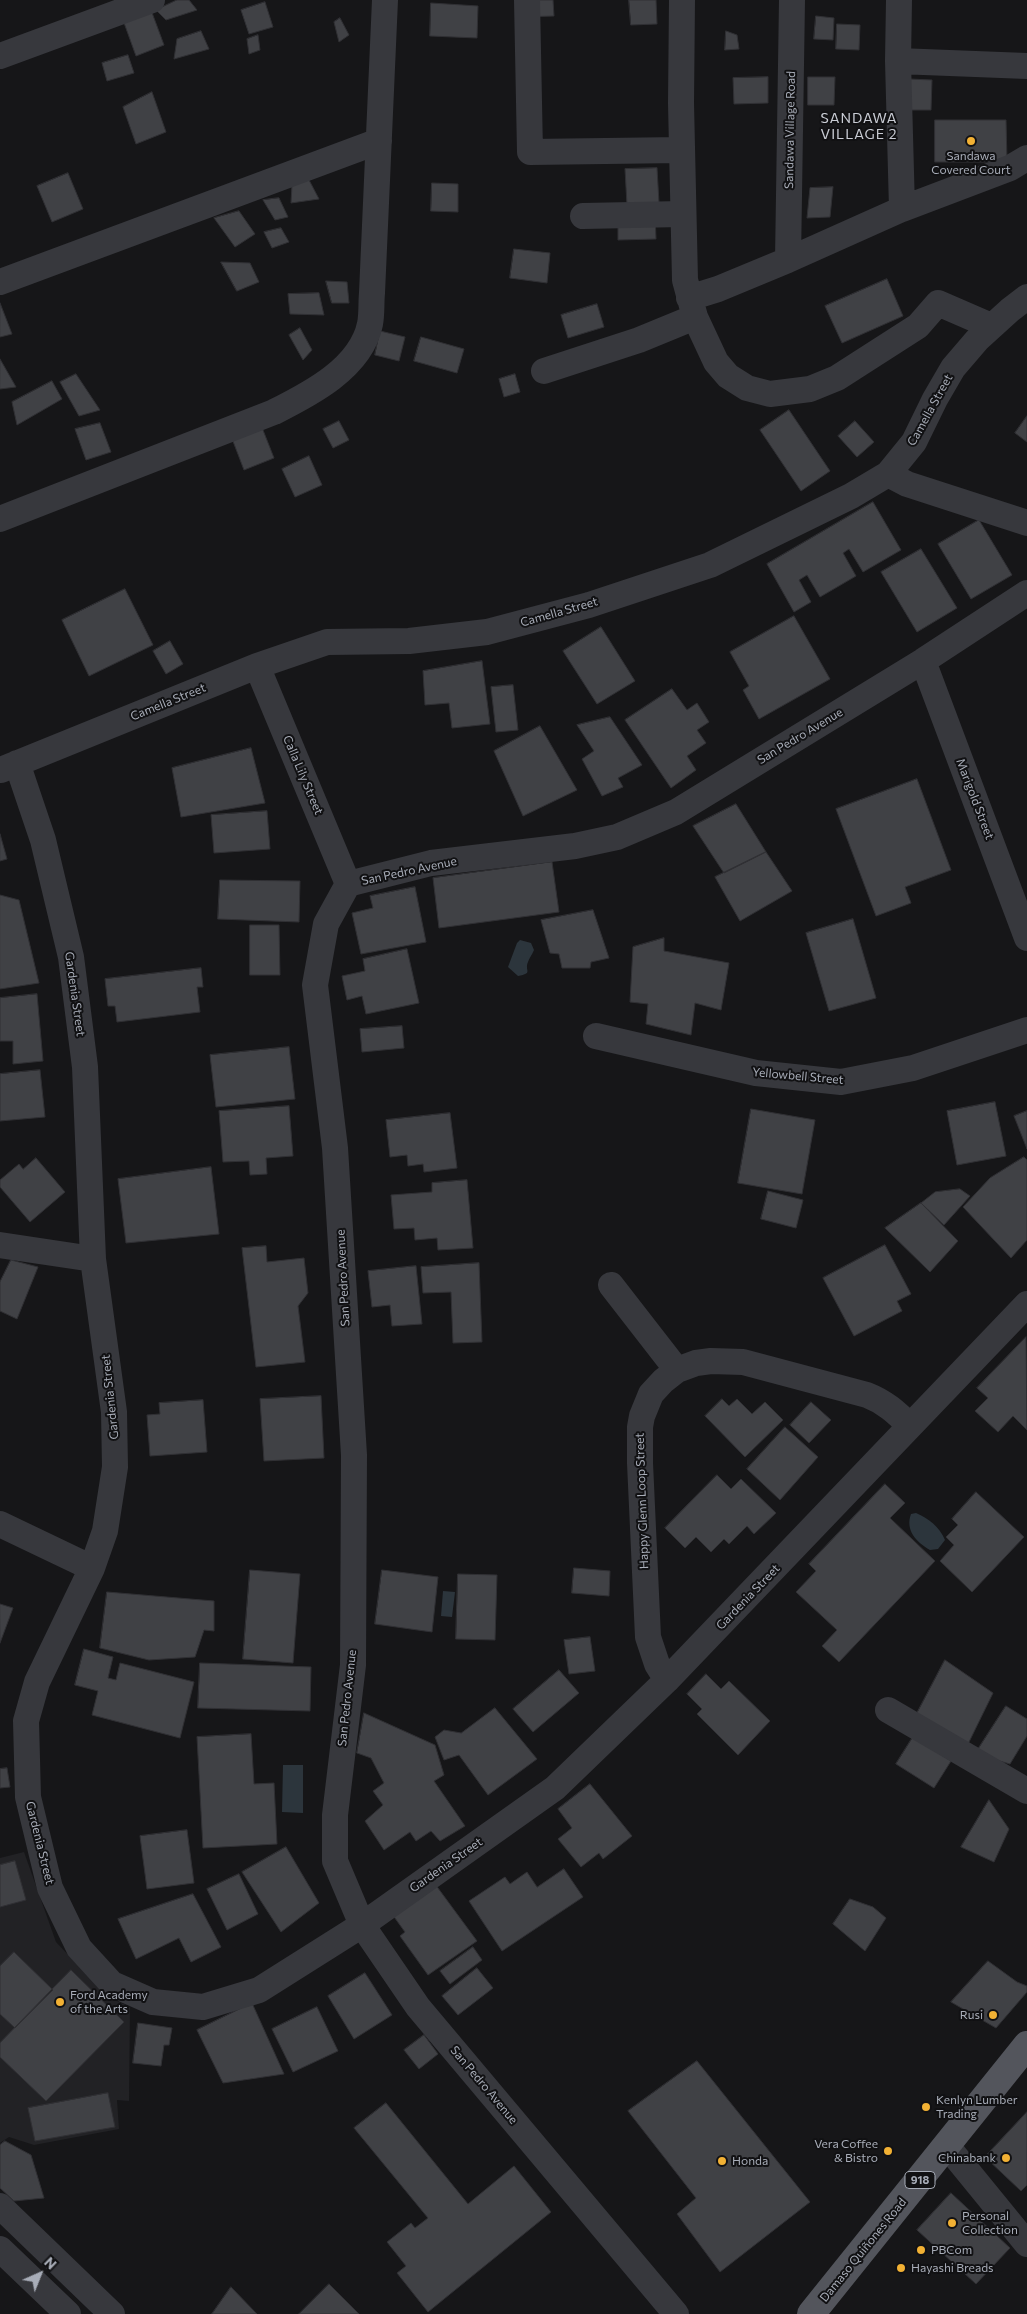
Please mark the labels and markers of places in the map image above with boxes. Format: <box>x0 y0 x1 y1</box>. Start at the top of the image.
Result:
marker: Sandawa Covered Court <box>965 135 977 147</box>
place label: Sandawa Covered Court <box>931 149 1011 177</box>
place label: Ford Academy of the Arts <box>70 1988 148 2016</box>
marker: Ford Academy of the Arts <box>54 1996 66 2008</box>
place label: Rusi <box>960 2008 983 2022</box>
marker: Rusi <box>987 2009 999 2021</box>
place label: Kenlyn Lumber Trading <box>936 2093 1018 2121</box>
marker: Kenlyn Lumber Trading <box>920 2101 932 2113</box>
place label: Vera Coffee & Bistro <box>814 2137 878 2165</box>
marker: Vera Coffee & Bistro <box>882 2145 894 2157</box>
place label: Chinabank <box>938 2151 996 2165</box>
marker: Chinabank <box>1000 2152 1012 2164</box>
place label: Honda <box>732 2154 768 2168</box>
marker: Honda <box>716 2155 728 2167</box>
place label: Personal Collection <box>962 2209 1018 2237</box>
marker: Personal Collection <box>946 2217 958 2229</box>
place label: PBCom <box>931 2243 972 2257</box>
marker: PBCom <box>915 2244 927 2256</box>
place label: Hayashi Breads <box>911 2261 994 2275</box>
marker: Hayashi Breads <box>895 2262 907 2274</box>

